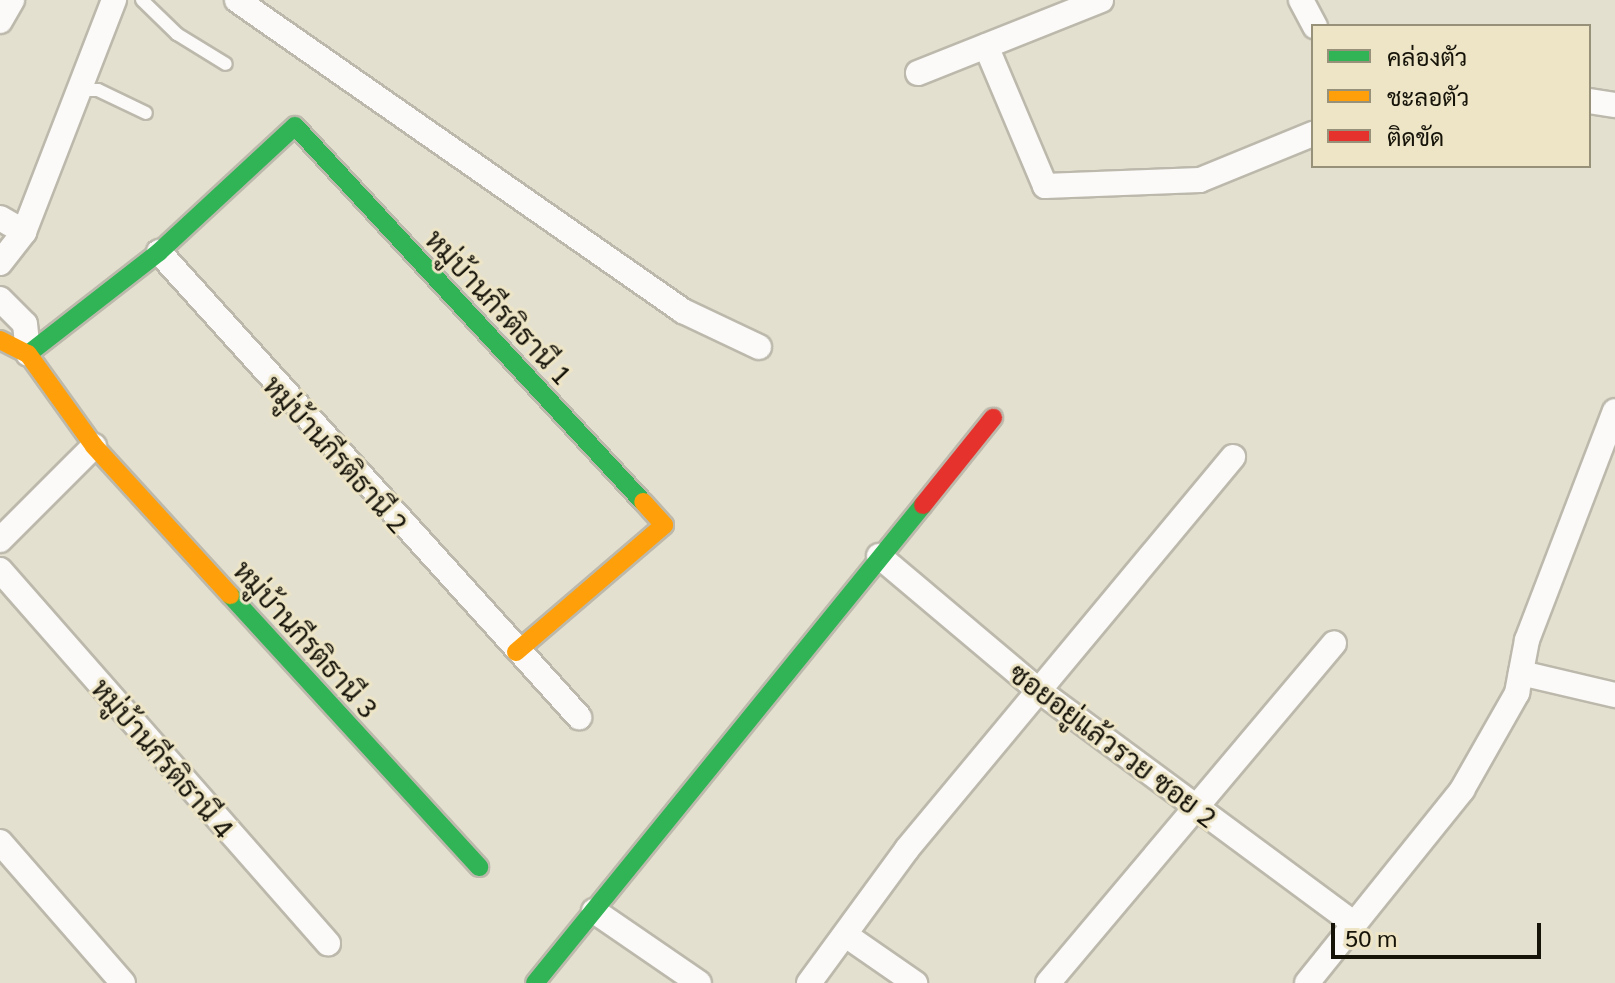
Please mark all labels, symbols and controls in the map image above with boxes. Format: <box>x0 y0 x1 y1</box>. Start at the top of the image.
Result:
legend <box>1311 24 1591 168</box>
text: คล่องตัว <box>1387 40 1467 72</box>
text: ชะลอตัว <box>1387 80 1469 112</box>
text: ติดขัด <box>1387 120 1444 152</box>
street label: หมู่บ้านกีรติธานี 1 <box>420 221 580 391</box>
street label: หมู่บ้านกีรติธานี 2 <box>258 367 416 539</box>
street label: หมู่บ้านกีรติธานี 3 <box>228 552 386 724</box>
street label: ซอยอยู่แล้วรวย ซอย 2 <box>1003 655 1225 833</box>
street label: หมู่บ้านกีรติธานี 4 <box>86 671 242 843</box>
scale bar <box>1335 907 1545 957</box>
text: 50 m <box>1345 921 1397 953</box>

